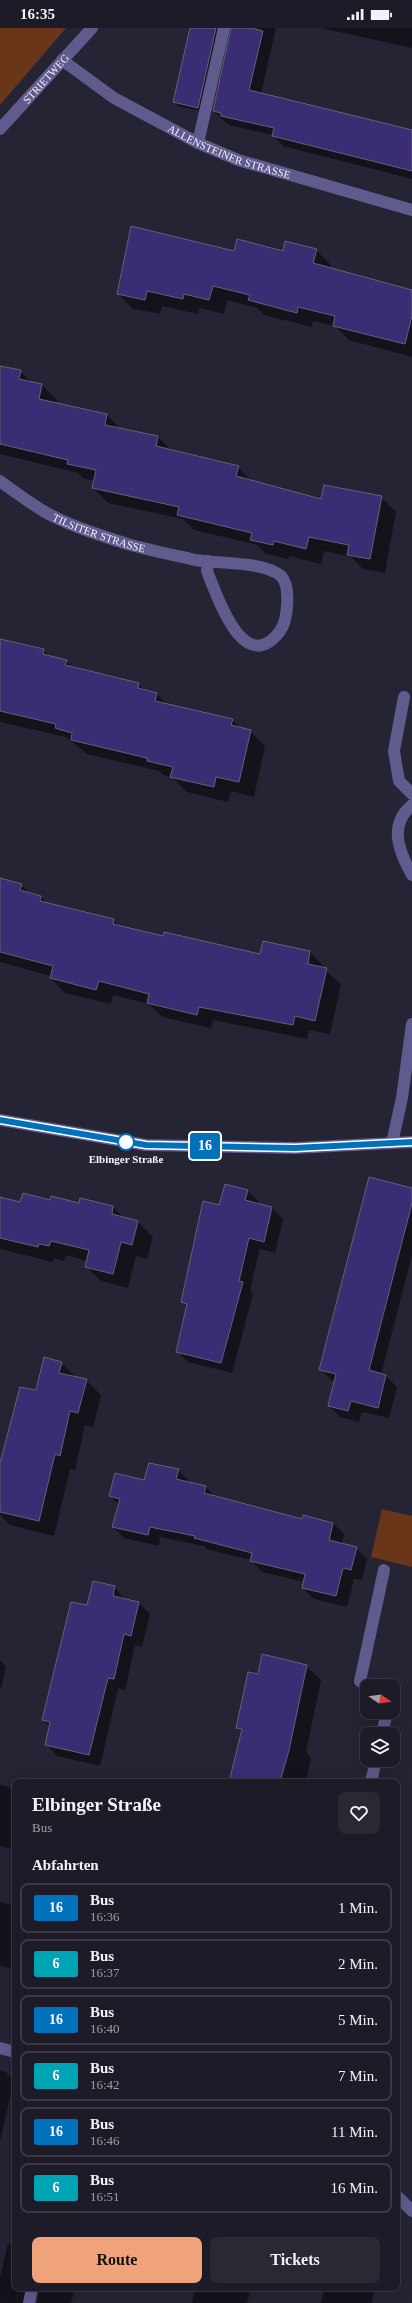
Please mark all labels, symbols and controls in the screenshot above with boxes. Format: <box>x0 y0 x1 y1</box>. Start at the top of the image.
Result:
text: 16:35 <box>20 6 55 22</box>
street label: STRIETWEG <box>20 52 71 106</box>
street label: ALLENSTEINER STRASSE <box>166 122 292 181</box>
street label: TILSITER STRASSE <box>51 511 147 555</box>
marker: Elbinger Straße <box>117 1133 135 1151</box>
line badge: 16 <box>187 1133 223 1159</box>
text: 16 <box>198 1138 212 1153</box>
place label: Elbinger Straße <box>89 1153 163 1165</box>
north arrow <box>360 1679 400 1719</box>
map controls <box>360 1679 400 1767</box>
button: layers <box>360 1727 400 1767</box>
button: heart <box>338 1792 380 1834</box>
text: Elbinger Straße <box>32 1794 161 1815</box>
text: Bus <box>32 1820 52 1835</box>
text: Abfahrten <box>32 1857 99 1873</box>
text: Bus <box>90 1892 114 1908</box>
text: 16 <box>49 1900 63 1915</box>
text: 1 Min. <box>338 1900 378 1916</box>
text: 16:36 <box>90 1909 120 1924</box>
text: Bus <box>90 1948 114 1964</box>
text: 6 <box>53 1956 60 1971</box>
text: 2 Min. <box>338 1956 378 1972</box>
text: 16:37 <box>90 1965 120 1980</box>
text: Bus <box>90 2004 114 2020</box>
text: 16 <box>49 2012 63 2027</box>
text: 5 Min. <box>338 2012 378 2028</box>
text: 16:40 <box>90 2021 120 2036</box>
text: Bus <box>90 2060 114 2076</box>
text: 6 <box>53 2068 60 2083</box>
text: 7 Min. <box>338 2068 378 2084</box>
text: 16:42 <box>90 2077 120 2092</box>
text: Bus <box>90 2116 114 2132</box>
text: 16 <box>49 2124 63 2139</box>
text: 11 Min. <box>331 2124 378 2140</box>
text: 16:46 <box>90 2133 120 2148</box>
text: Bus <box>90 2172 114 2188</box>
text: 6 <box>53 2180 60 2195</box>
text: 16 Min. <box>330 2180 378 2196</box>
text: 16:51 <box>90 2189 120 2204</box>
button: Route <box>32 2237 202 2283</box>
button: Tickets <box>210 2237 380 2283</box>

